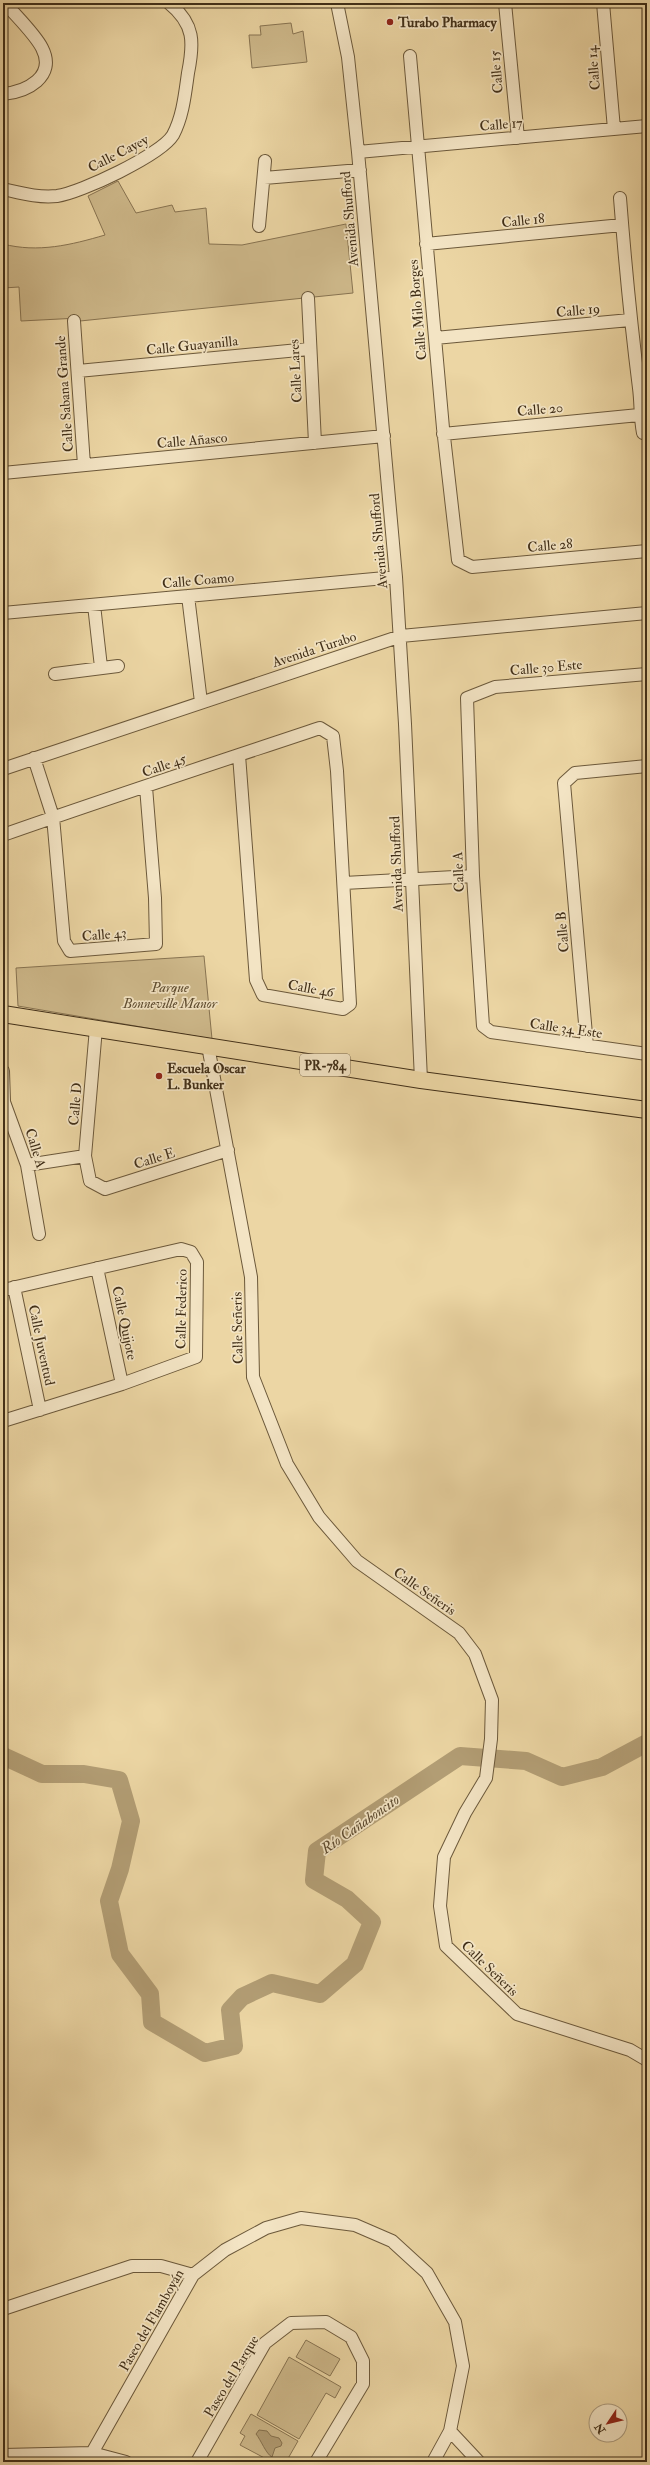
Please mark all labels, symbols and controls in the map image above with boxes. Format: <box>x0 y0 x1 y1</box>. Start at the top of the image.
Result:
place label: Turabo Pharmacy <box>397 14 497 32</box>
marker: Turabo Pharmacy <box>385 17 395 27</box>
street label: Calle 14 <box>583 44 604 91</box>
street label: Calle 15 <box>486 49 507 94</box>
street label: Calle 17 <box>479 114 524 135</box>
street label: Calle Cayey <box>85 131 153 177</box>
street label: Avenida Shufford <box>337 170 362 268</box>
street label: Calle 18 <box>501 210 546 231</box>
street label: Calle Milo Borges <box>405 259 430 361</box>
street label: Calle 19 <box>555 300 601 321</box>
street label: Calle Guayanilla <box>145 332 239 360</box>
street label: Calle Sabana Grande <box>52 335 77 453</box>
street label: Calle Lares <box>285 339 306 403</box>
street label: Calle 20 <box>516 399 564 420</box>
street label: Calle Añasco <box>156 429 228 452</box>
street label: Avenida Shufford <box>366 492 391 590</box>
street label: Calle 28 <box>527 535 574 556</box>
street label: Calle Coamo <box>161 569 235 592</box>
street label: Avenida Turabo <box>269 628 359 671</box>
street label: Calle 30 Este <box>509 656 583 679</box>
street label: Calle 45 <box>140 750 189 781</box>
street label: Avenida Shufford <box>386 816 407 913</box>
street label: Calle A <box>449 851 468 893</box>
street label: Calle B <box>552 911 573 953</box>
street label: Calle 43 <box>81 924 127 945</box>
street label: Calle 46 <box>287 976 336 1001</box>
park label: Parque Bonneville Manor <box>122 979 218 1012</box>
street label: Calle 34 Este <box>529 1015 603 1042</box>
road number: PR-784 <box>300 1054 350 1076</box>
place label: Escuela Oscar L. Bunker <box>167 1060 247 1093</box>
marker: Escuela Oscar L. Bunker <box>154 1071 164 1081</box>
street label: Calle D <box>65 1082 86 1126</box>
street label: Calle A <box>21 1126 50 1170</box>
street label: Calle E <box>132 1144 177 1173</box>
street label: Calle Federico <box>172 1269 191 1349</box>
street label: Calle Quijote <box>108 1285 141 1362</box>
street label: Calle Señeris <box>228 1291 247 1364</box>
street label: Calle Juventud <box>25 1303 58 1387</box>
street label: Calle Señeris <box>390 1564 459 1619</box>
water label: Río Cañaboncito <box>317 1790 403 1859</box>
street label: Calle Señeris <box>458 1937 522 2000</box>
street label: Paseo del Flamboyán <box>115 2266 188 2375</box>
street label: Paseo del Parque <box>200 2332 263 2420</box>
north arrow <box>588 2403 628 2443</box>
text: N <box>591 2420 609 2437</box>

